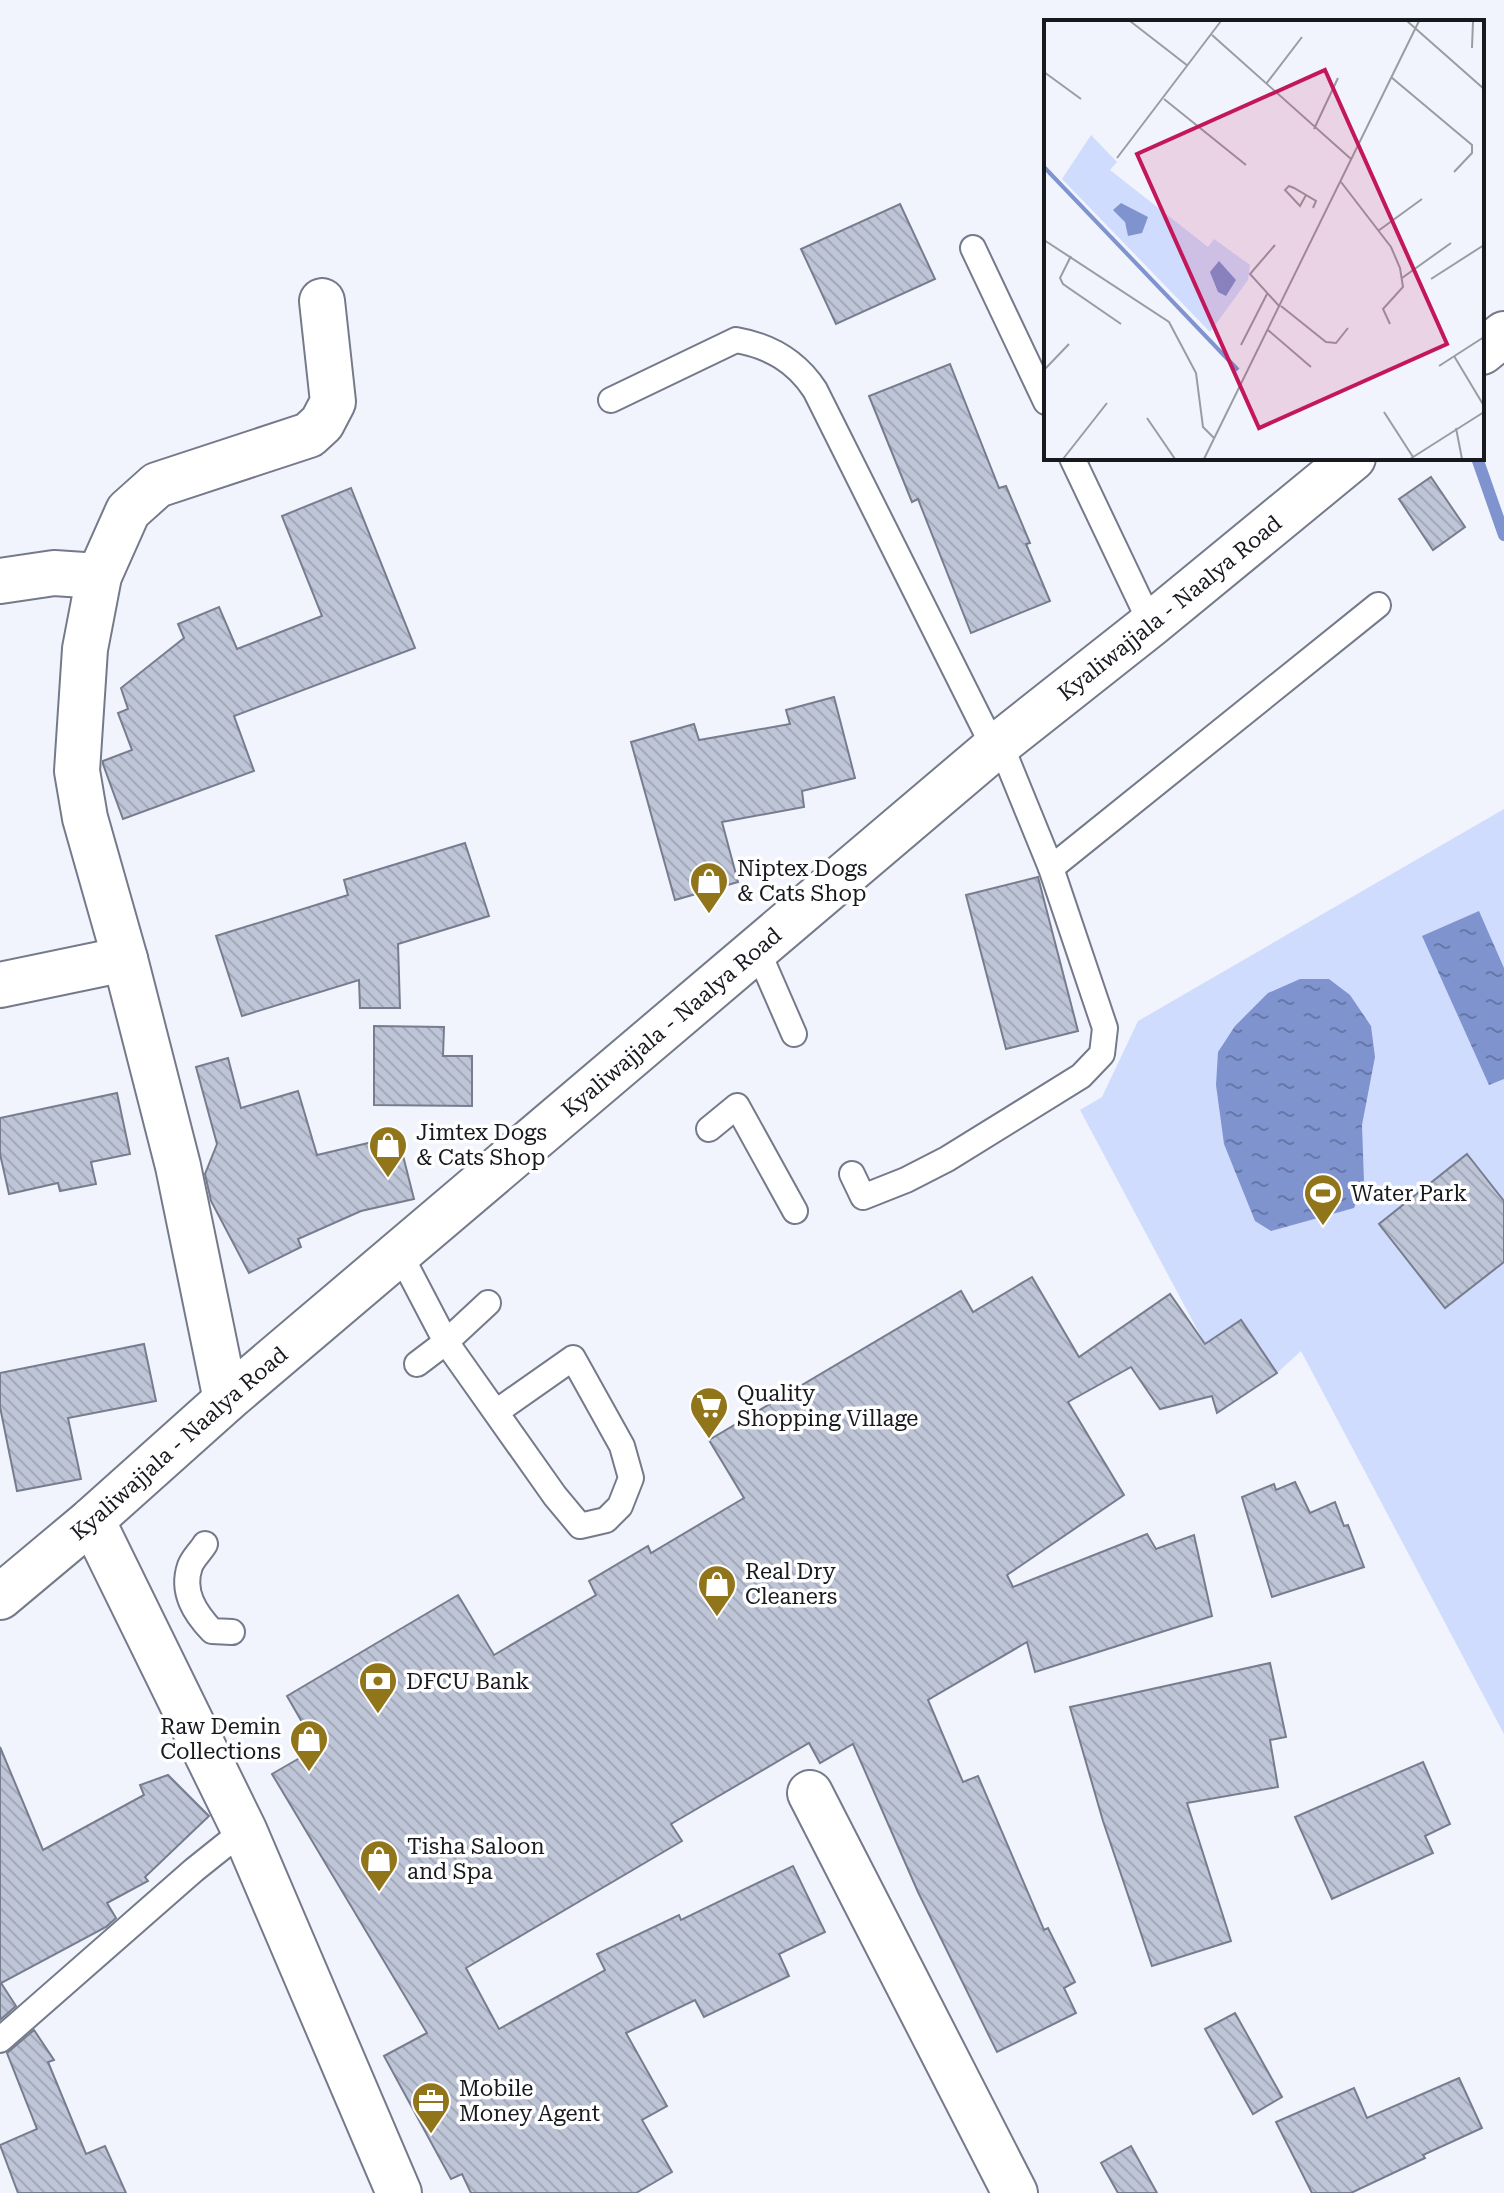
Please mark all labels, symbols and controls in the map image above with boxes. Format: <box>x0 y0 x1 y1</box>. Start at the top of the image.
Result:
inset map <box>1044 20 1484 460</box>
street label: Kyaliwajjala - Naalya Road <box>1053 510 1286 705</box>
place label: Niptex Dogs & Cats Shop <box>737 856 867 906</box>
shop icon: Niptex Dogs & Cats Shop <box>688 860 730 915</box>
street label: Kyaliwajjala - Naalya Road <box>557 922 786 1122</box>
place label: Jimtex Dogs & Cats Shop <box>416 1120 547 1170</box>
shop icon: Jimtex Dogs & Cats Shop <box>367 1124 409 1179</box>
sports icon: Water Park <box>1302 1172 1344 1227</box>
place label: Water Park <box>1351 1181 1467 1206</box>
street label: Kyaliwajjala - Naalya Road <box>66 1341 292 1545</box>
place label: Quality Shopping Village <box>737 1381 918 1431</box>
supermarket icon: Quality Shopping Village <box>688 1385 730 1440</box>
place label: Real Dry Cleaners <box>745 1559 837 1609</box>
shop icon: Real Dry Cleaners <box>696 1563 738 1618</box>
bank icon: DFCU Bank <box>357 1660 399 1715</box>
place label: DFCU Bank <box>406 1669 530 1694</box>
place label: Raw Demin Collections <box>160 1714 281 1764</box>
shop icon: Raw Demin Collections <box>288 1718 330 1773</box>
place label: Tisha Saloon and Spa <box>407 1834 545 1884</box>
shop icon: Tisha Saloon and Spa <box>358 1838 400 1893</box>
place label: Mobile Money Agent <box>459 2076 600 2126</box>
office icon: Mobile Money Agent <box>410 2080 452 2135</box>

